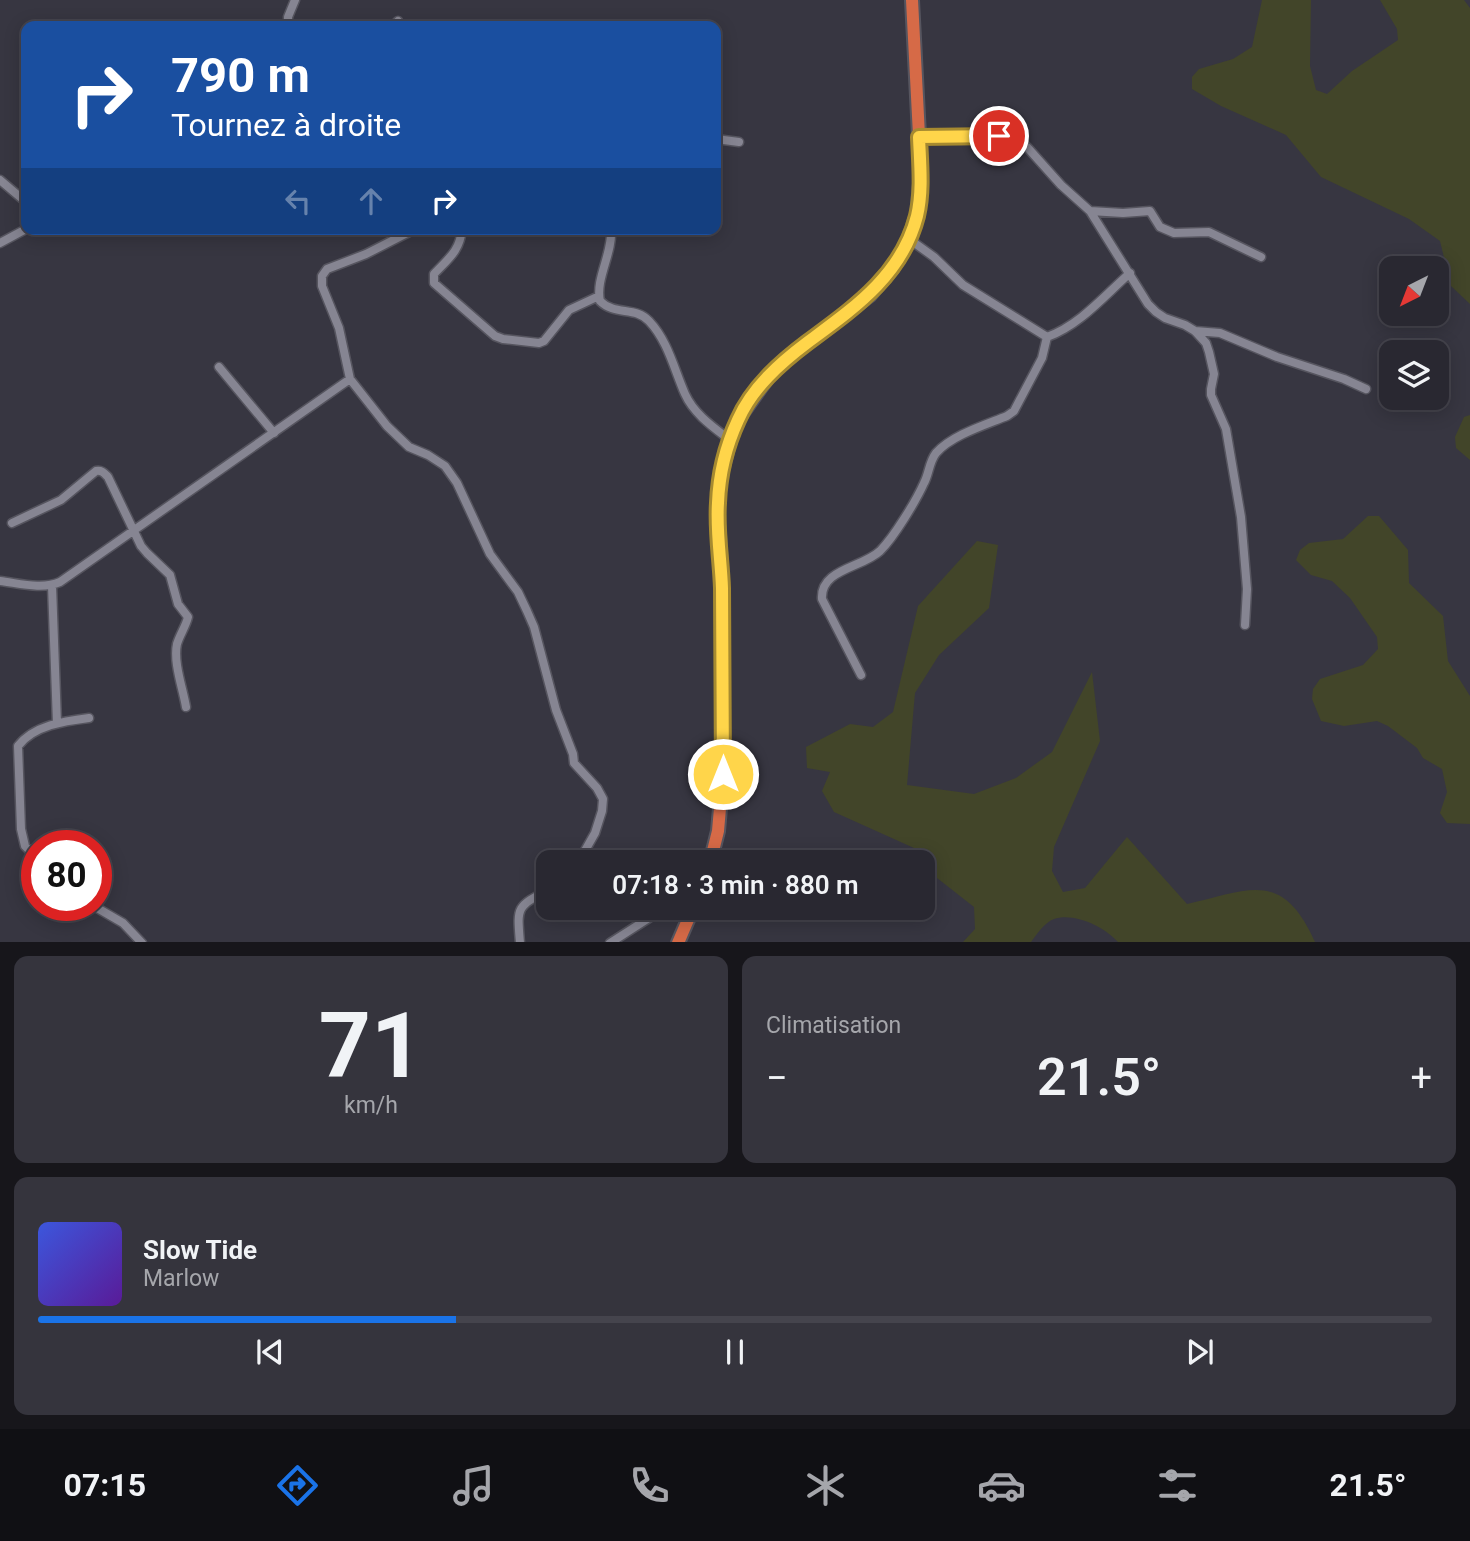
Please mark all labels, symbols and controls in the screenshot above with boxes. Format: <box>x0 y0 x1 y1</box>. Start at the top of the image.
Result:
text: 790 m <box>171 47 310 104</box>
icon: right <box>56 49 147 140</box>
text: Tournez à droite <box>171 106 401 144</box>
pin <box>969 106 1029 166</box>
icon: arrive <box>980 117 1018 155</box>
icon: left <box>279 182 317 220</box>
icon: ahead <box>352 182 390 220</box>
icon: right <box>425 182 463 220</box>
north arrow <box>1379 256 1449 326</box>
map controls <box>1379 256 1449 410</box>
button: layers <box>1379 340 1449 410</box>
position arrow <box>686 737 760 811</box>
speed limit sign: 80 <box>21 830 112 921</box>
text: 07:18 · 3 min · 880 m <box>612 870 859 900</box>
text: 71 <box>319 993 423 1099</box>
text: Climatisation <box>766 1012 901 1039</box>
text: 21.5° <box>1037 1047 1161 1108</box>
text: − <box>766 1056 788 1100</box>
text: + <box>1410 1056 1432 1100</box>
text: km/h <box>344 1092 398 1119</box>
text: Slow Tide <box>143 1235 257 1265</box>
text: Marlow <box>143 1265 219 1292</box>
icon: previous <box>251 1333 289 1371</box>
icon: pause <box>716 1333 754 1371</box>
icon: next <box>1181 1333 1219 1371</box>
icon: directions <box>273 1461 322 1510</box>
icon: music <box>449 1461 498 1510</box>
icon: phone <box>625 1461 674 1510</box>
icon: climate <box>801 1461 850 1510</box>
icon: car <box>977 1461 1026 1510</box>
icon: filters <box>1153 1461 1202 1510</box>
text: 07:15 <box>64 1466 146 1504</box>
text: 21.5° <box>1330 1466 1406 1504</box>

